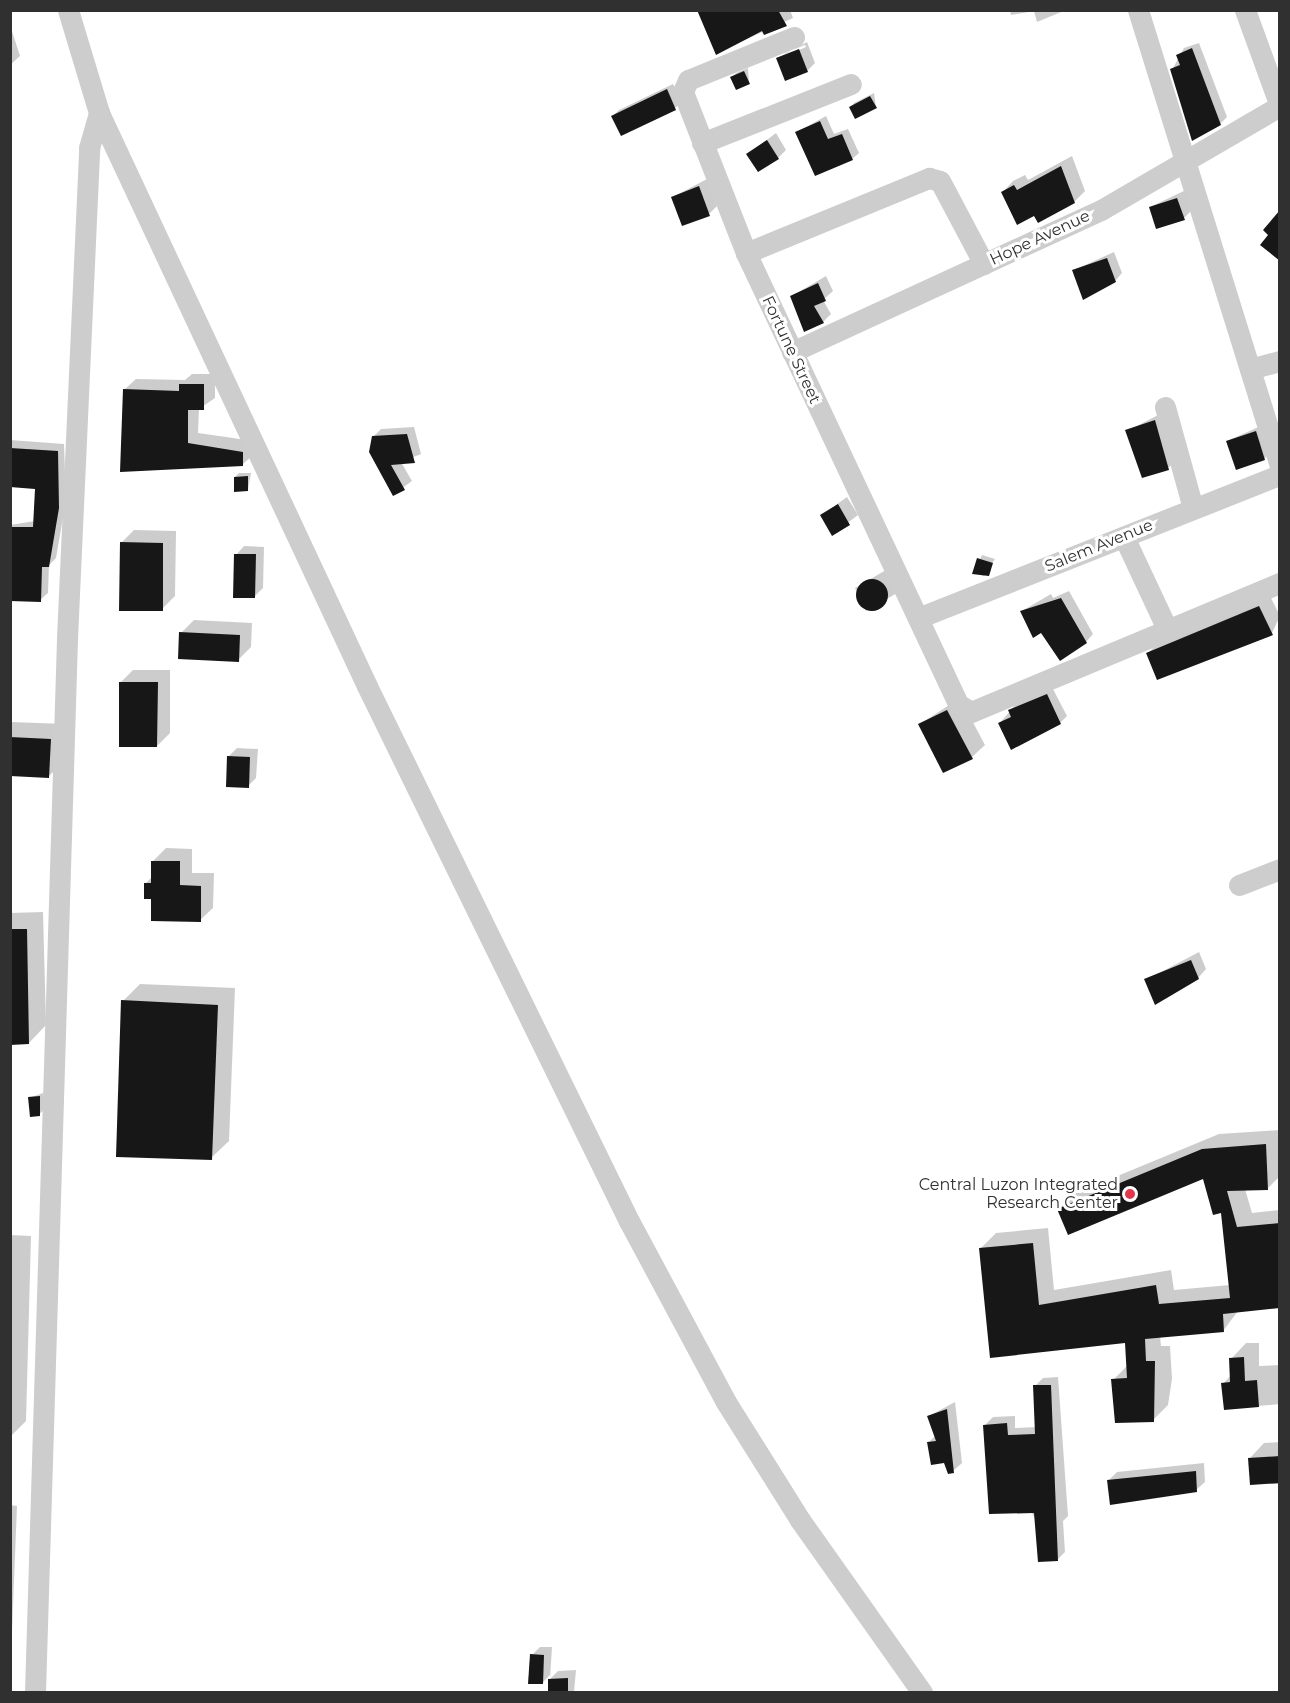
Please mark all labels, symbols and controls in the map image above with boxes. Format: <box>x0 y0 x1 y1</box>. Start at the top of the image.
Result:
street label: Hope Avenue <box>987 206 1093 270</box>
street label: Fortune Street <box>758 293 824 407</box>
street label: Salem Avenue <box>1042 516 1156 576</box>
place label: Central Luzon Integrated Research Center <box>919 1175 1118 1213</box>
marker: Central Luzon Integrated Research Center <box>1123 1187 1137 1201</box>

